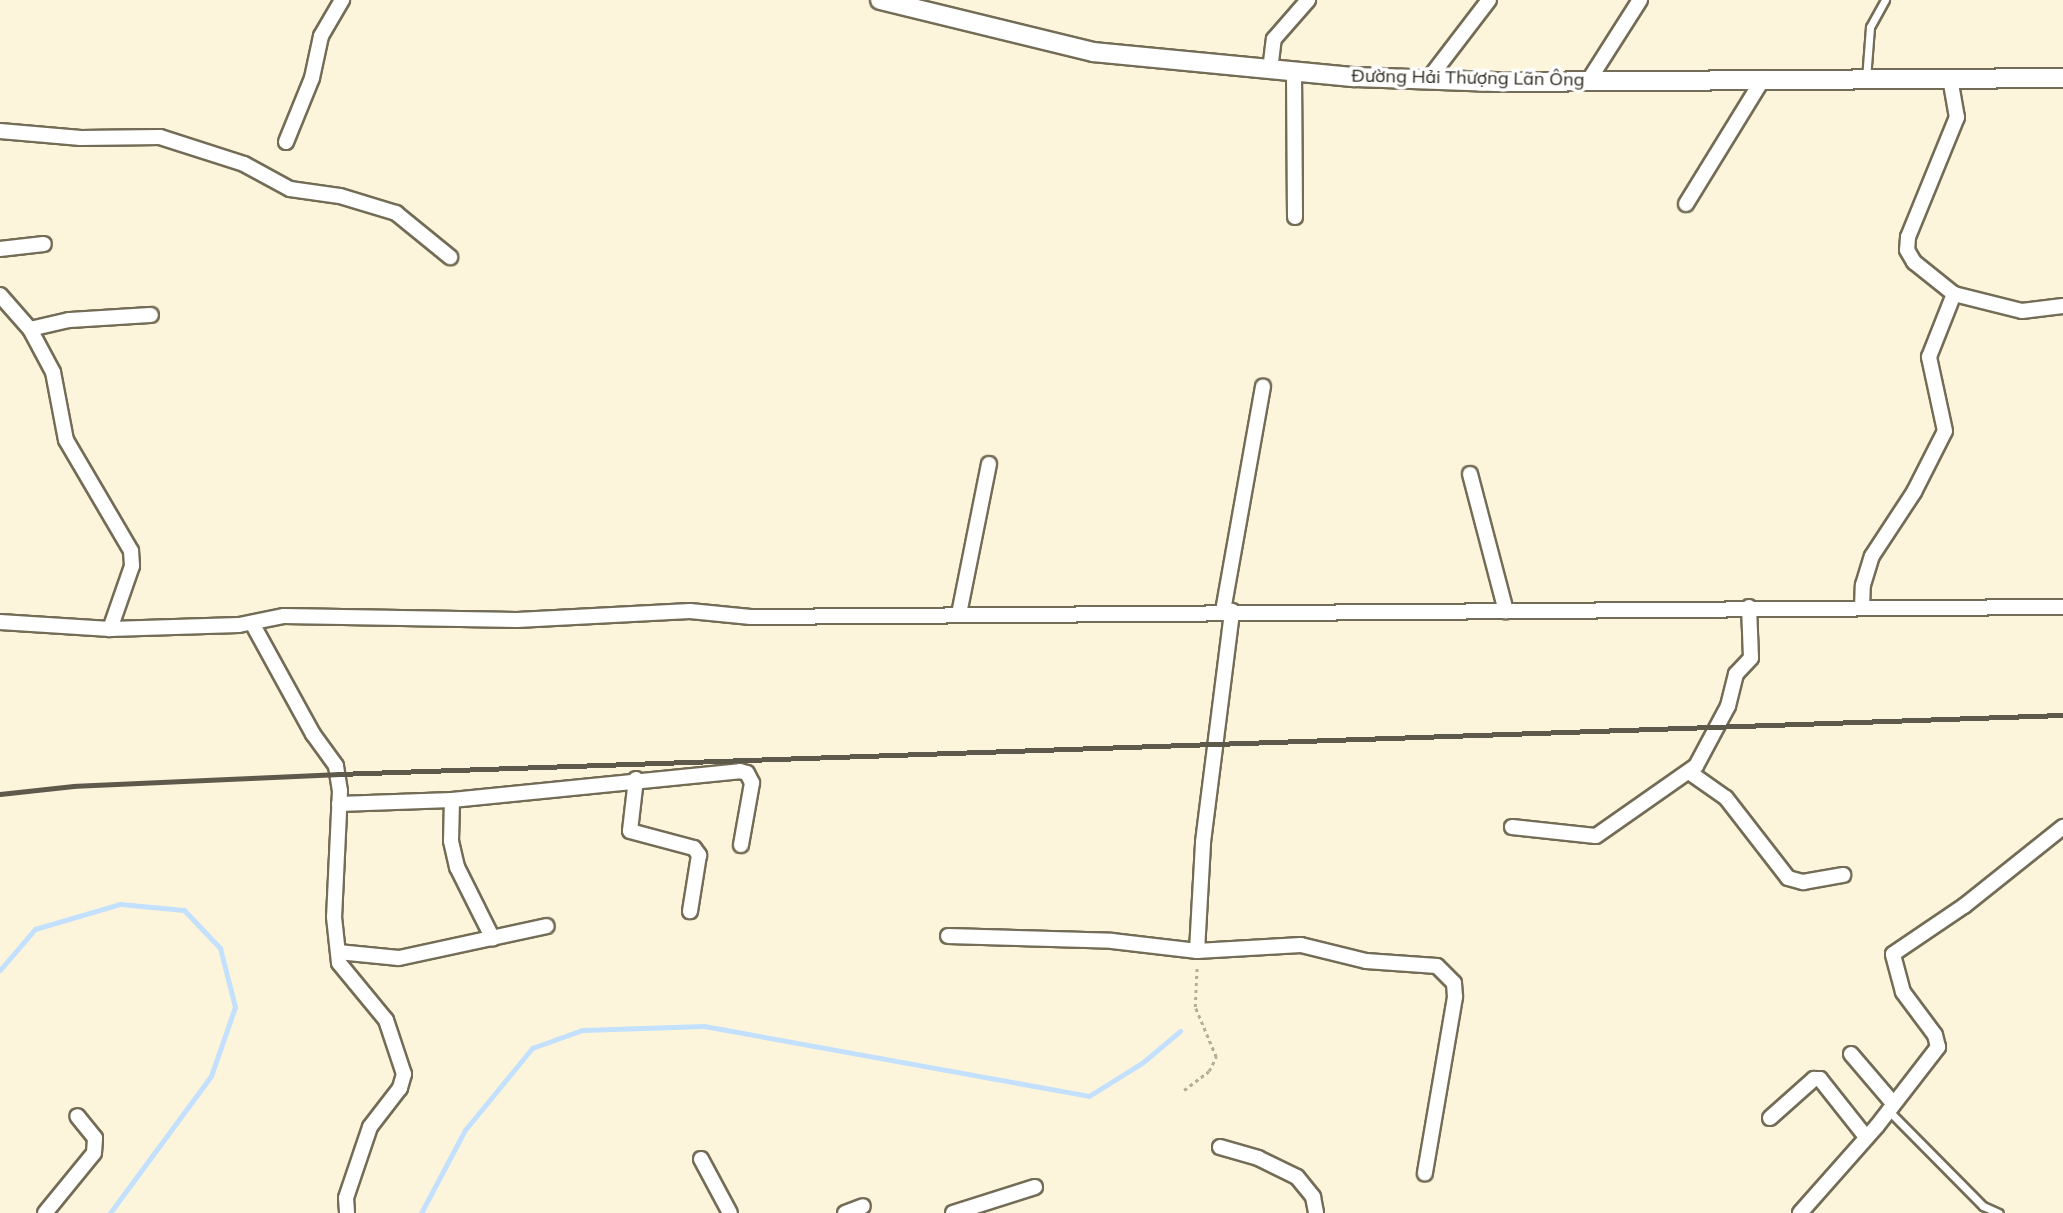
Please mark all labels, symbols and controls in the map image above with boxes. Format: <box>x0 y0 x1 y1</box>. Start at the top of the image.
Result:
street label: Đường Hải Thượng Lãn Ông <box>1351 65 1585 91</box>

